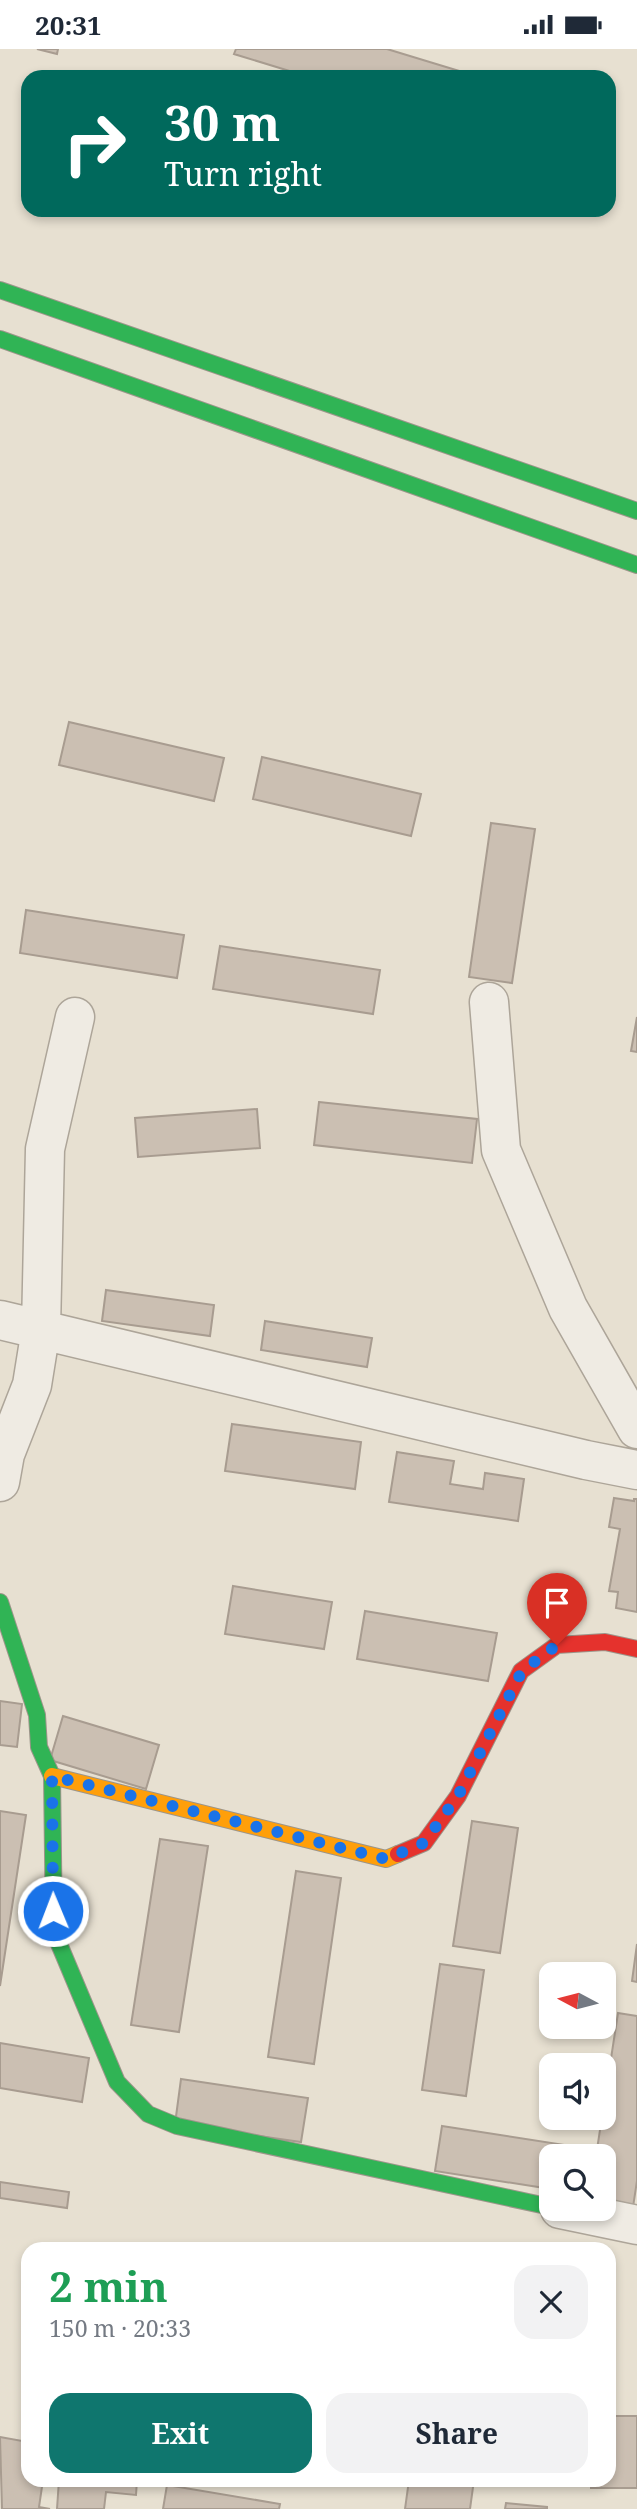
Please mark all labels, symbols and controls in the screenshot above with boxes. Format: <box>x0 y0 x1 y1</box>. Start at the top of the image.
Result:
text: 20:31 <box>35 7 102 43</box>
text: 30 m <box>164 89 280 155</box>
icon: right <box>49 98 140 189</box>
text: Turn right <box>164 152 322 195</box>
pin <box>527 1573 587 1645</box>
icon: arrive <box>538 1584 576 1622</box>
position arrow <box>16 1874 90 1948</box>
north arrow <box>539 1962 616 2039</box>
map controls <box>539 1962 616 2221</box>
button: sound <box>539 2053 616 2130</box>
button: search <box>539 2144 616 2221</box>
text: 2 min <box>49 2257 168 2314</box>
button: close <box>514 2265 588 2339</box>
text: 150 m · 20:33 <box>49 2312 191 2344</box>
button: Exit <box>49 2393 312 2473</box>
button: Share <box>326 2393 588 2473</box>

